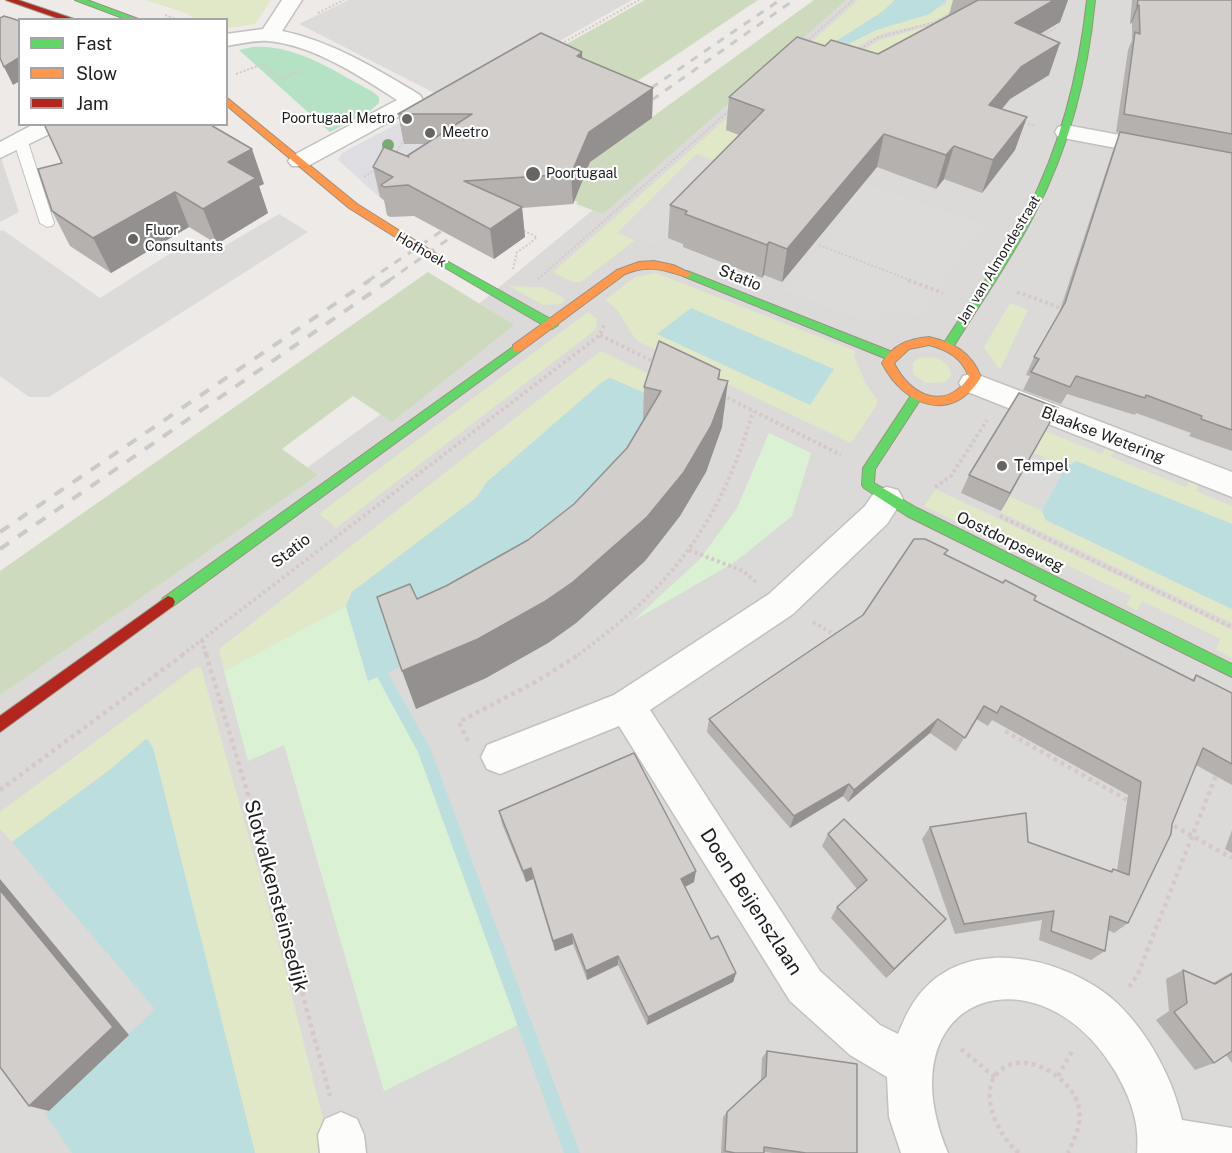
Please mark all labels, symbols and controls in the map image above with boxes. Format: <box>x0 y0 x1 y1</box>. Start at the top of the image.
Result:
legend <box>18 18 228 126</box>
text: Fast <box>76 33 112 54</box>
text: Slow <box>76 63 117 84</box>
text: Jam <box>76 93 109 114</box>
place label: Poortugaal Metro <box>281 111 395 127</box>
marker: Poortugaal Metro <box>400 112 414 126</box>
place label: Meetro <box>442 125 489 141</box>
marker: Meetro <box>423 126 437 140</box>
marker: Poortugaal <box>524 165 542 183</box>
place label: Poortugaal <box>546 166 618 182</box>
street label: Jan van Almondestraat <box>954 192 1044 328</box>
place label: Fluor Consultants <box>145 223 223 256</box>
street label: Hofhoek <box>393 229 449 271</box>
marker: Fluor Consultants <box>126 232 140 246</box>
street label: Statio <box>716 261 764 295</box>
street label: Blaakse Wetering <box>1038 403 1168 467</box>
place label: Tempel <box>1014 456 1069 476</box>
marker: Tempel <box>995 459 1009 473</box>
street label: Oostdorpseweg <box>953 508 1067 576</box>
street label: Statio <box>268 530 314 572</box>
street label: Slotvalkensteinsedijk <box>239 797 313 995</box>
street label: Doen Beijenszlaan <box>695 824 807 980</box>

